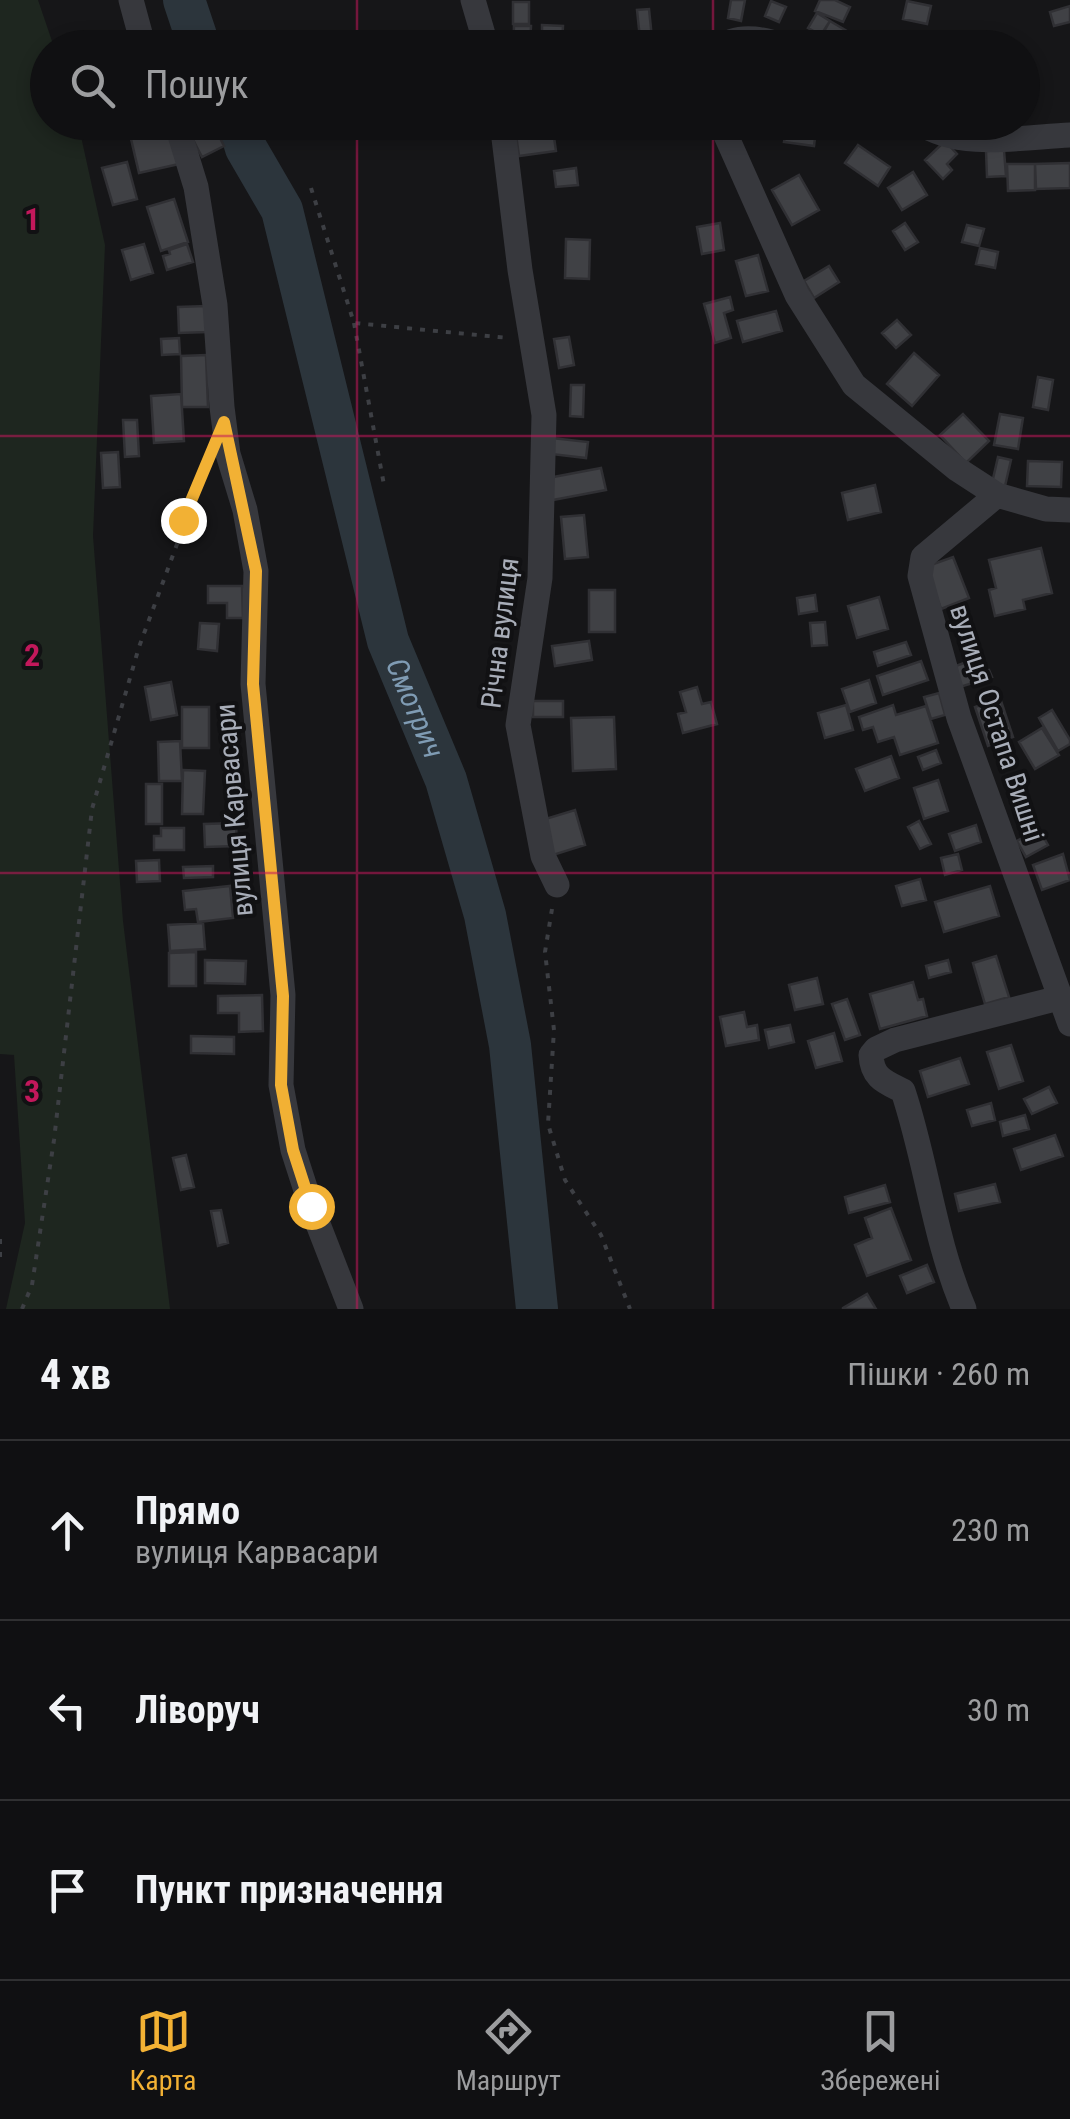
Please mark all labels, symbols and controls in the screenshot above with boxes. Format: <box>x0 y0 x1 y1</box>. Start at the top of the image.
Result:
search box <box>30 30 1040 140</box>
icon: search <box>65 58 120 113</box>
text: Пошук <box>145 63 249 107</box>
text: 1 <box>24 200 40 238</box>
route end <box>161 498 207 544</box>
street label: Річна вулиця <box>474 556 526 710</box>
street label: вулиця Остапа Вишні <box>943 600 1051 846</box>
text: 2 <box>24 636 40 674</box>
water label: Смотрич <box>379 652 452 763</box>
street label: вулиця Карвасари <box>208 702 260 918</box>
text: 3 <box>24 1072 40 1110</box>
route start <box>289 1184 335 1230</box>
text: 4 хв <box>40 1350 111 1399</box>
text: Пішки · 260 m <box>847 1355 1030 1393</box>
text: Прямо <box>135 1489 240 1533</box>
icon: ahead <box>40 1503 95 1558</box>
text: 230 m <box>951 1511 1030 1549</box>
text: вулиця Карвасари <box>135 1533 379 1571</box>
icon: left <box>40 1683 95 1738</box>
text: Ліворуч <box>135 1688 260 1732</box>
text: 30 m <box>967 1691 1030 1729</box>
icon: arrive <box>40 1863 95 1918</box>
text: Пункт призначення <box>135 1868 444 1912</box>
tab: Карта <box>130 2004 197 2097</box>
tab: Маршрут <box>456 2004 561 2097</box>
tab: Збережені <box>820 2004 940 2097</box>

